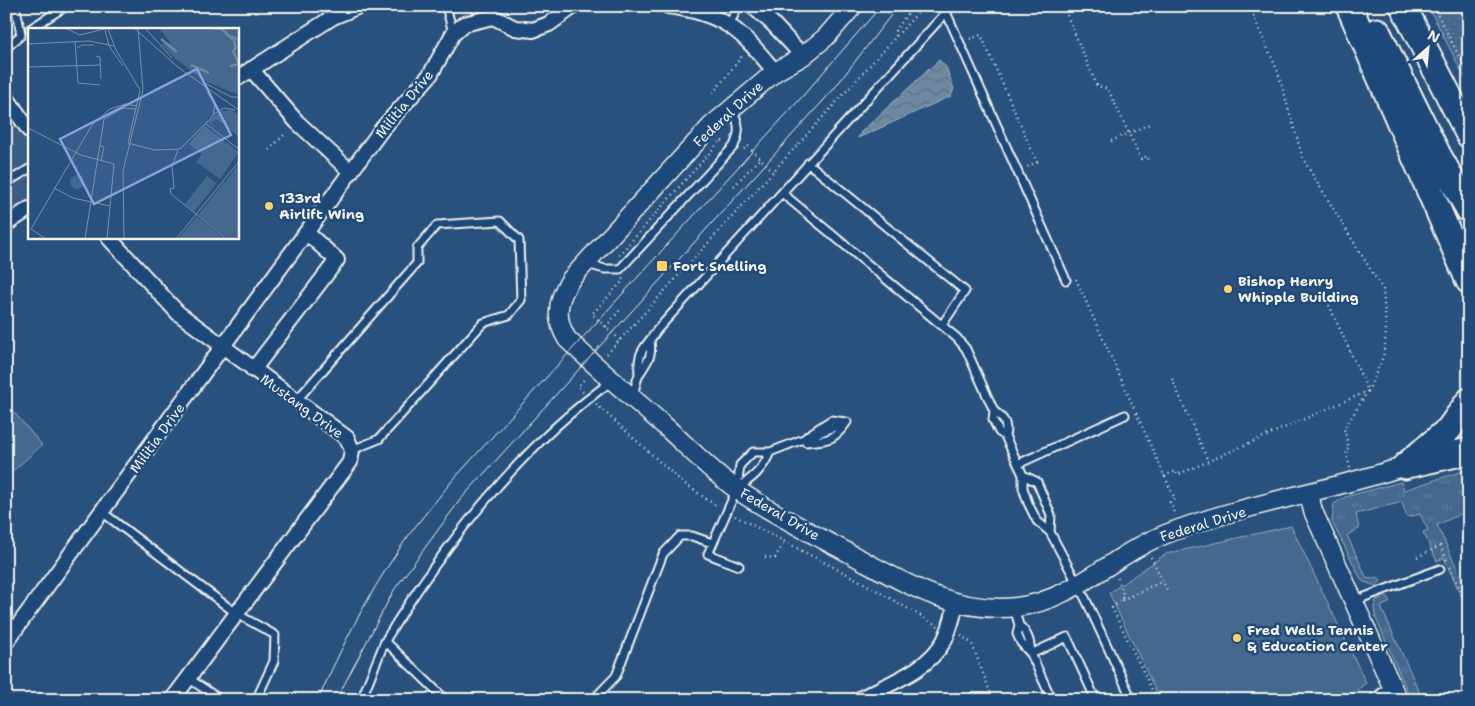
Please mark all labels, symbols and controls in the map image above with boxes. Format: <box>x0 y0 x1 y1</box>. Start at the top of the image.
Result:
north arrow <box>1402 22 1452 72</box>
text: N <box>1425 26 1443 47</box>
inset map <box>28 28 239 239</box>
street label: Militia Drive <box>371 66 437 142</box>
street label: Federal Drive <box>689 77 767 151</box>
place label: 133rd Airlift Wing <box>279 189 364 223</box>
marker: 133rd Airlift Wing <box>263 200 275 212</box>
place label: Fort Snelling <box>673 257 766 275</box>
marker: Fort Snelling <box>655 259 669 273</box>
place label: Bishop Henry Whipple Building <box>1238 272 1359 306</box>
marker: Bishop Henry Whipple Building <box>1222 283 1234 295</box>
street label: Mustang Drive <box>257 370 347 442</box>
street label: Militia Drive <box>125 399 189 477</box>
street label: Federal Drive <box>737 484 823 544</box>
street label: Federal Drive <box>1158 502 1248 546</box>
place label: Fred Wells Tennis & Education Center <box>1247 621 1388 655</box>
marker: Fred Wells Tennis & Education Center <box>1231 632 1243 644</box>

